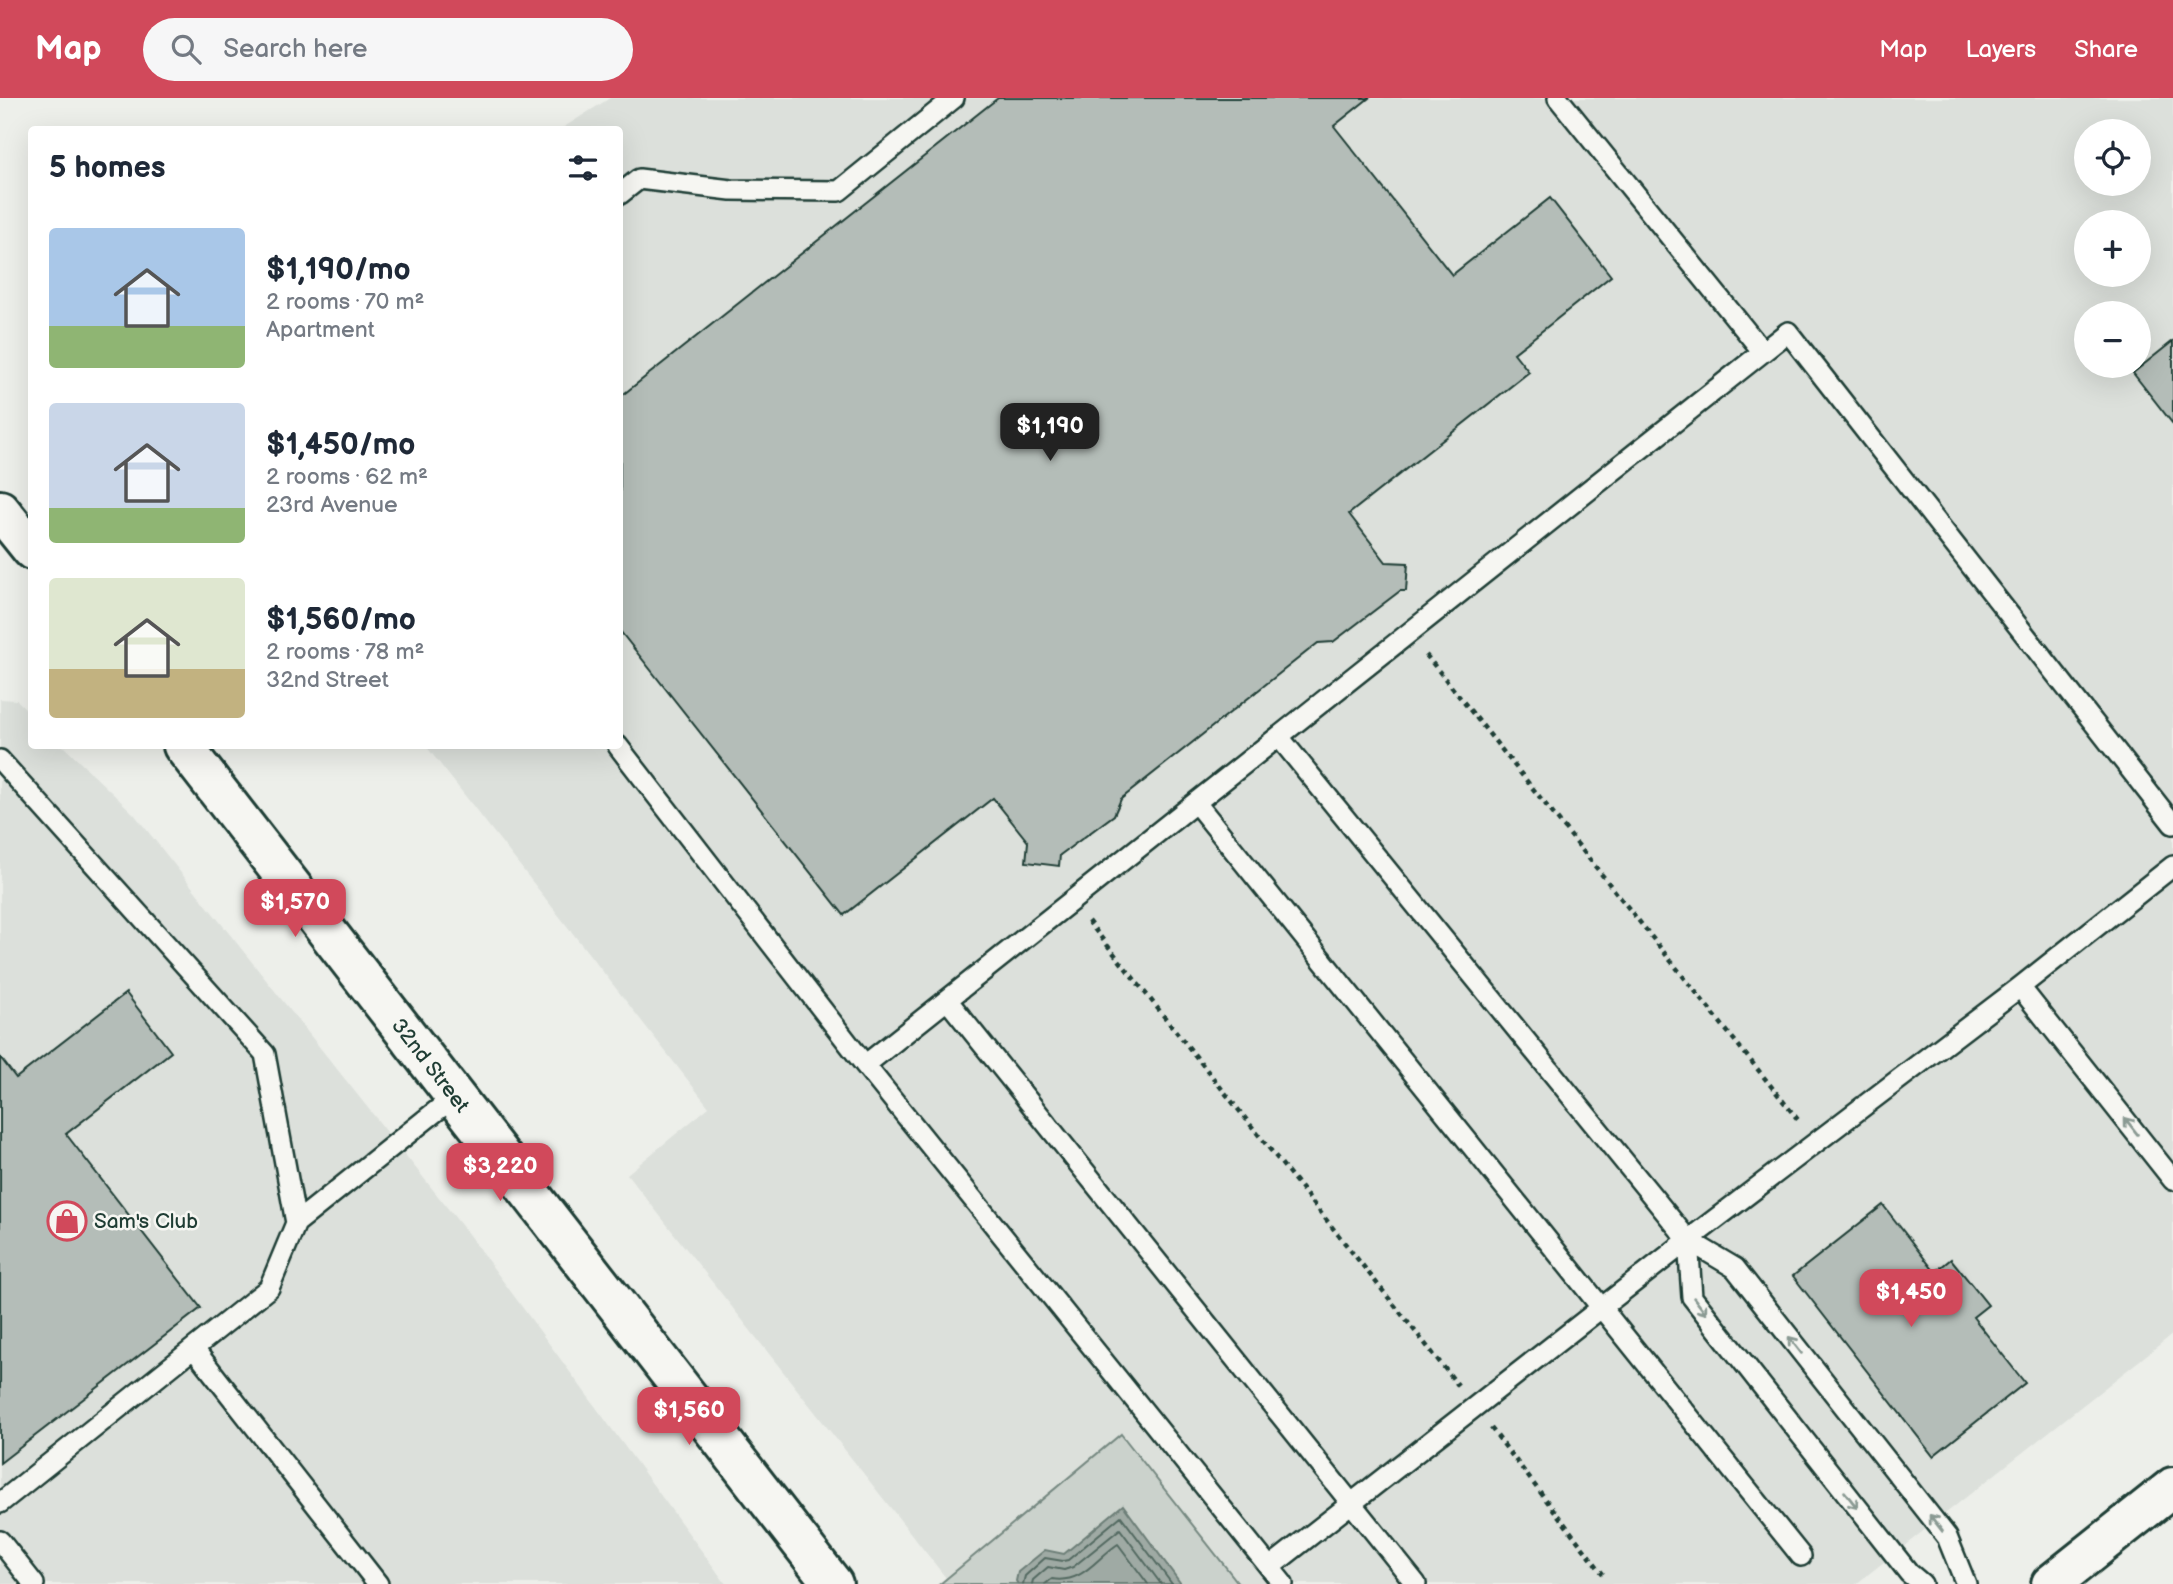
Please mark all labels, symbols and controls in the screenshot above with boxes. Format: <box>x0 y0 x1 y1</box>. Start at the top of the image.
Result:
search box <box>143 18 633 81</box>
text: Map <box>35 29 101 69</box>
icon: search <box>167 30 205 68</box>
text: Search here <box>223 34 367 65</box>
text: Map <box>1879 35 1927 64</box>
text: Layers <box>1965 35 2036 64</box>
text: Share <box>2074 35 2138 64</box>
map controls <box>2074 119 2151 378</box>
button: locate <box>2074 119 2151 196</box>
icon: filters <box>564 149 602 187</box>
text: 5 homes <box>49 150 166 186</box>
button: + <box>2074 210 2151 287</box>
text: $1,190/mo <box>266 252 411 288</box>
icon: home <box>105 256 189 340</box>
text: 2 rooms · 70 m² <box>266 288 425 316</box>
button: − <box>2074 301 2151 378</box>
text: Apartment <box>266 316 375 344</box>
pin: $1,190 <box>993 404 1107 463</box>
text: $1,190 <box>1016 412 1084 440</box>
text: $1,450/mo <box>266 427 415 463</box>
icon: home <box>105 431 189 515</box>
text: 2 rooms · 62 m² <box>266 463 428 491</box>
text: 23rd Avenue <box>266 491 398 519</box>
text: $1,560/mo <box>266 602 416 638</box>
icon: home <box>105 606 189 690</box>
text: 2 rooms · 78 m² <box>266 638 424 666</box>
text: 32nd Street <box>266 666 389 694</box>
pin: $1,570 <box>238 880 352 939</box>
text: $1,570 <box>260 888 330 916</box>
street label: 32nd Street <box>386 1013 475 1118</box>
one-way arrow <box>2123 1118 2138 1136</box>
pin: $3,220 <box>443 1144 557 1203</box>
text: $3,220 <box>462 1152 538 1180</box>
shop icon: Sam's Club <box>46 1200 88 1242</box>
place label: Sam's Club <box>94 1209 198 1234</box>
pin: $1,450 <box>1854 1270 1968 1329</box>
text: $1,450 <box>1875 1278 1947 1306</box>
one-way arrow <box>1692 1296 1707 1315</box>
one-way arrow <box>1788 1336 1803 1354</box>
pin: $1,560 <box>632 1388 746 1447</box>
text: $1,560 <box>653 1396 725 1424</box>
one-way arrow <box>1843 1490 1858 1508</box>
one-way arrow <box>1929 1515 1944 1533</box>

